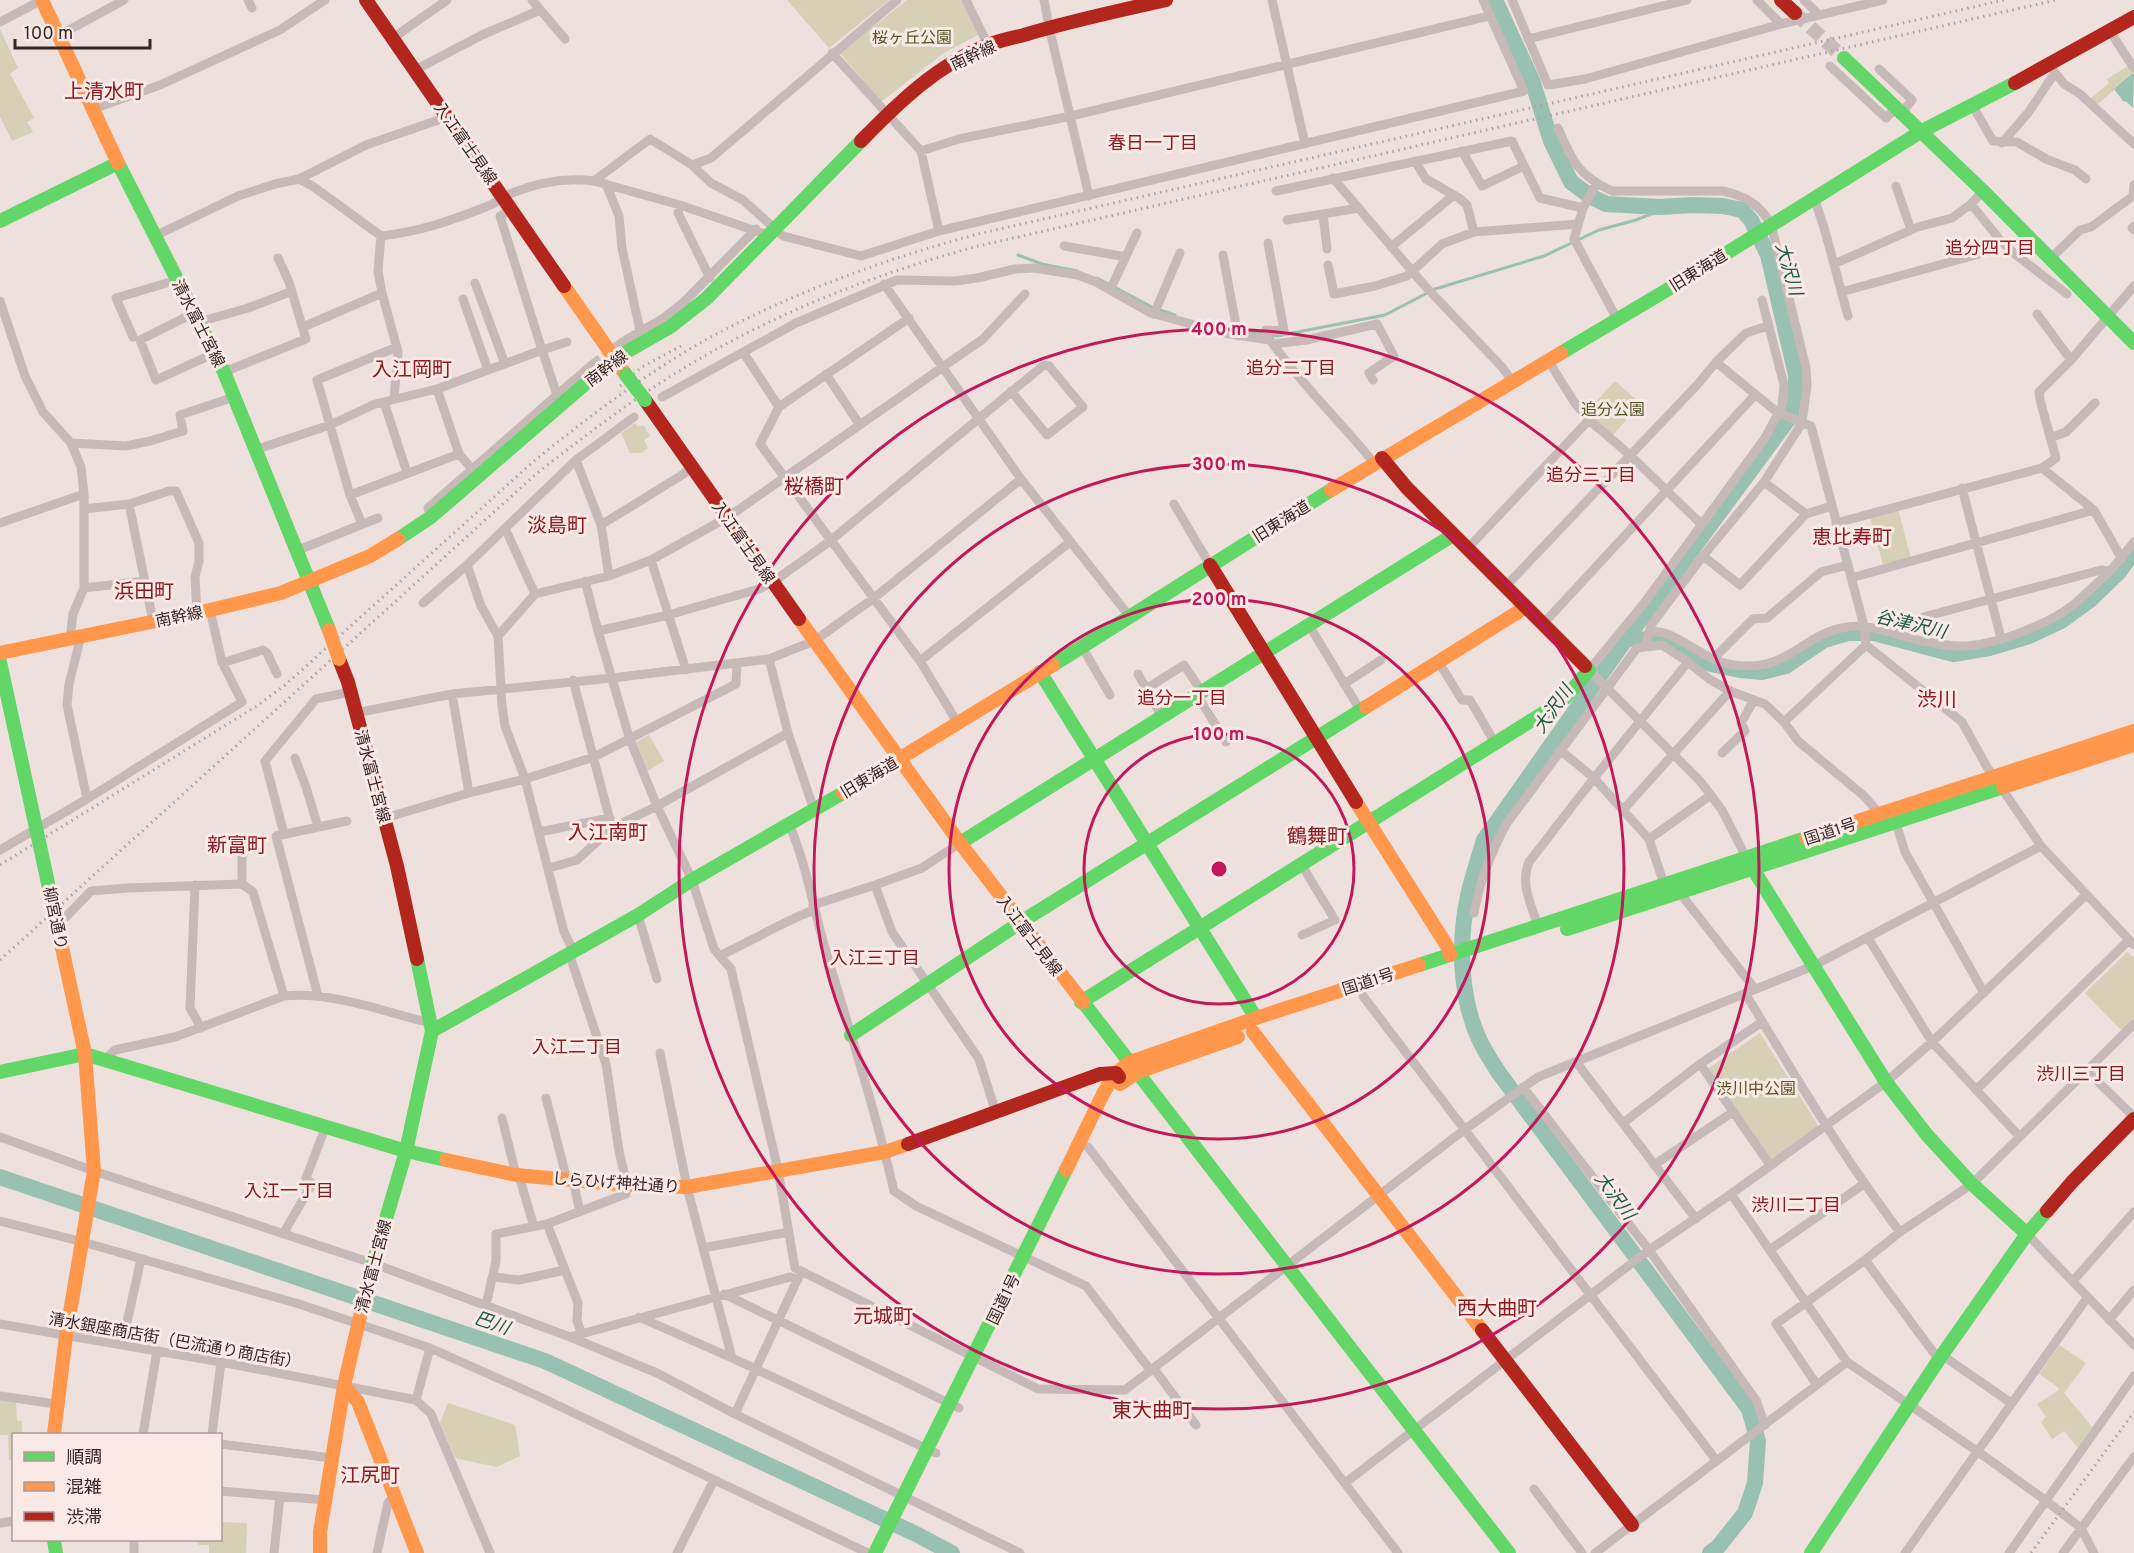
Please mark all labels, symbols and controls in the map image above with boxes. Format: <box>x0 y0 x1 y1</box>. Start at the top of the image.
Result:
scale bar <box>15 12 150 50</box>
text: 100 m <box>24 23 73 46</box>
park label: 桜ヶ丘公園 <box>872 29 952 49</box>
street label: 南幹線 <box>948 38 1000 76</box>
district label: 上清水町 <box>64 80 144 106</box>
street label: 入江富士見線 <box>429 99 500 189</box>
district label: 春日一丁目 <box>1108 133 1198 156</box>
district label: 追分四丁目 <box>1945 238 2035 261</box>
water label: 大沢川 <box>1769 240 1807 300</box>
street label: 旧東海道 <box>1667 246 1732 297</box>
street label: 清水富士宮線 <box>167 277 228 371</box>
text: 400 m <box>1191 319 1247 342</box>
street label: 南幹線 <box>582 347 632 392</box>
district label: 入江岡町 <box>372 358 452 384</box>
district label: 追分二丁目 <box>1246 358 1336 381</box>
park label: 追分公園 <box>1581 401 1645 421</box>
text: 300 m <box>1192 454 1246 477</box>
district label: 追分三丁目 <box>1546 465 1636 488</box>
district label: 桜橋町 <box>784 475 844 501</box>
street label: 旧東海道 <box>1250 497 1315 548</box>
street label: 入江富士見線 <box>707 498 778 588</box>
district label: 淡島町 <box>527 514 587 540</box>
district label: 恵比寿町 <box>1812 526 1892 552</box>
district label: 浜田町 <box>114 580 174 606</box>
text: 200 m <box>1191 589 1247 612</box>
street label: 南幹線 <box>154 603 205 633</box>
water label: 谷津沢川 <box>1873 606 1950 645</box>
water label: 大沢川 <box>1529 680 1580 739</box>
district label: 追分一丁目 <box>1137 688 1227 711</box>
district label: 渋川 <box>1917 688 1957 714</box>
text: 100 m <box>1193 724 1245 747</box>
street label: 清水富士宮線 <box>349 728 393 825</box>
street label: 旧東海道 <box>837 754 903 804</box>
street label: 国道1号 <box>1802 815 1859 851</box>
district label: 入江南町 <box>568 821 648 847</box>
district label: 鶴舞町 <box>1287 825 1347 851</box>
district label: 新富町 <box>207 834 267 860</box>
centre of rings <box>1209 859 1229 879</box>
street label: 柳宮通り <box>38 885 70 952</box>
street label: 入江富士見線 <box>992 892 1065 981</box>
district label: 入江三丁目 <box>830 948 920 971</box>
street label: 国道1号 <box>1340 965 1397 1001</box>
district label: 入江二丁目 <box>532 1037 622 1060</box>
district label: 渋川三丁目 <box>2036 1064 2126 1087</box>
park label: 渋川中公園 <box>1716 1080 1796 1100</box>
water label: 大沢川 <box>1588 1168 1640 1227</box>
street label: しらひげ神社通り <box>551 1170 680 1198</box>
district label: 入江一丁目 <box>244 1181 334 1204</box>
district label: 渋川二丁目 <box>1751 1195 1841 1218</box>
street label: 清水富士宮線 <box>353 1218 397 1315</box>
street label: 国道1号 <box>984 1271 1026 1329</box>
district label: 西大曲町 <box>1457 1297 1537 1323</box>
district label: 元城町 <box>853 1305 913 1331</box>
water label: 巴川 <box>471 1308 514 1342</box>
street label: 清水銀座商店街（巴流通り商店街） <box>47 1310 302 1374</box>
district label: 東大曲町 <box>1112 1399 1192 1425</box>
legend <box>12 1433 222 1541</box>
text: 順調 <box>66 1447 102 1470</box>
district label: 江尻町 <box>340 1464 400 1490</box>
text: 混雑 <box>66 1477 102 1500</box>
text: 渋滞 <box>66 1507 102 1530</box>

